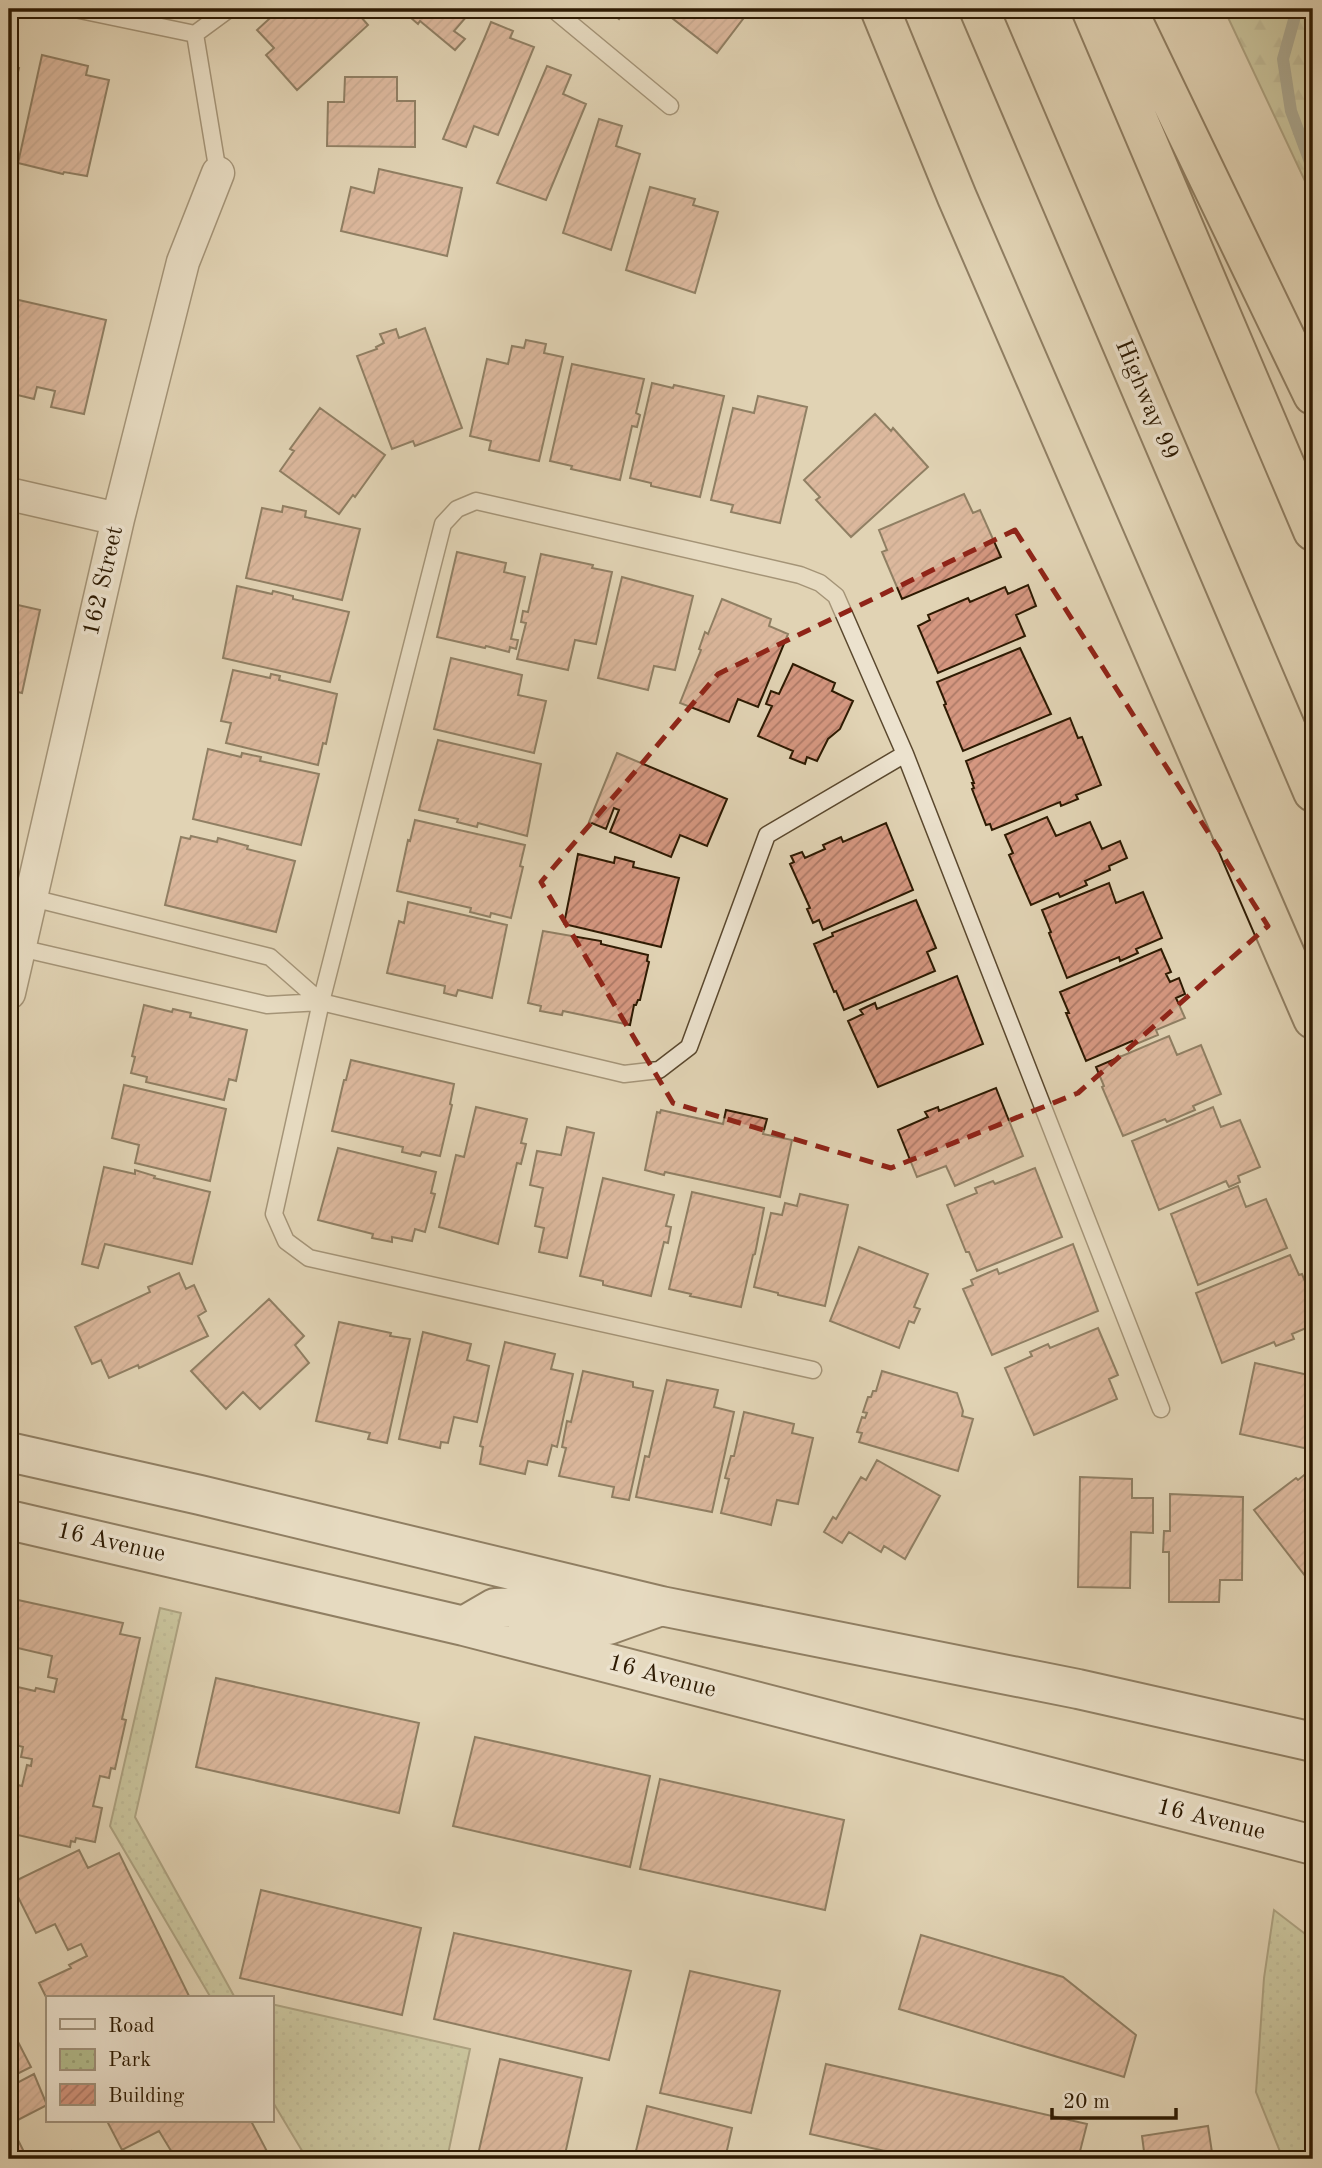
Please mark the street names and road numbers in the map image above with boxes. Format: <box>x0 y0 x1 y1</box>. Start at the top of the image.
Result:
street label: Highway 99 <box>1110 336 1182 464</box>
street label: 162 Street <box>80 524 128 638</box>
street label: 16 Avenue <box>54 1519 168 1567</box>
street label: 16 Avenue <box>605 1651 719 1703</box>
street label: 16 Avenue <box>1154 1795 1268 1845</box>

